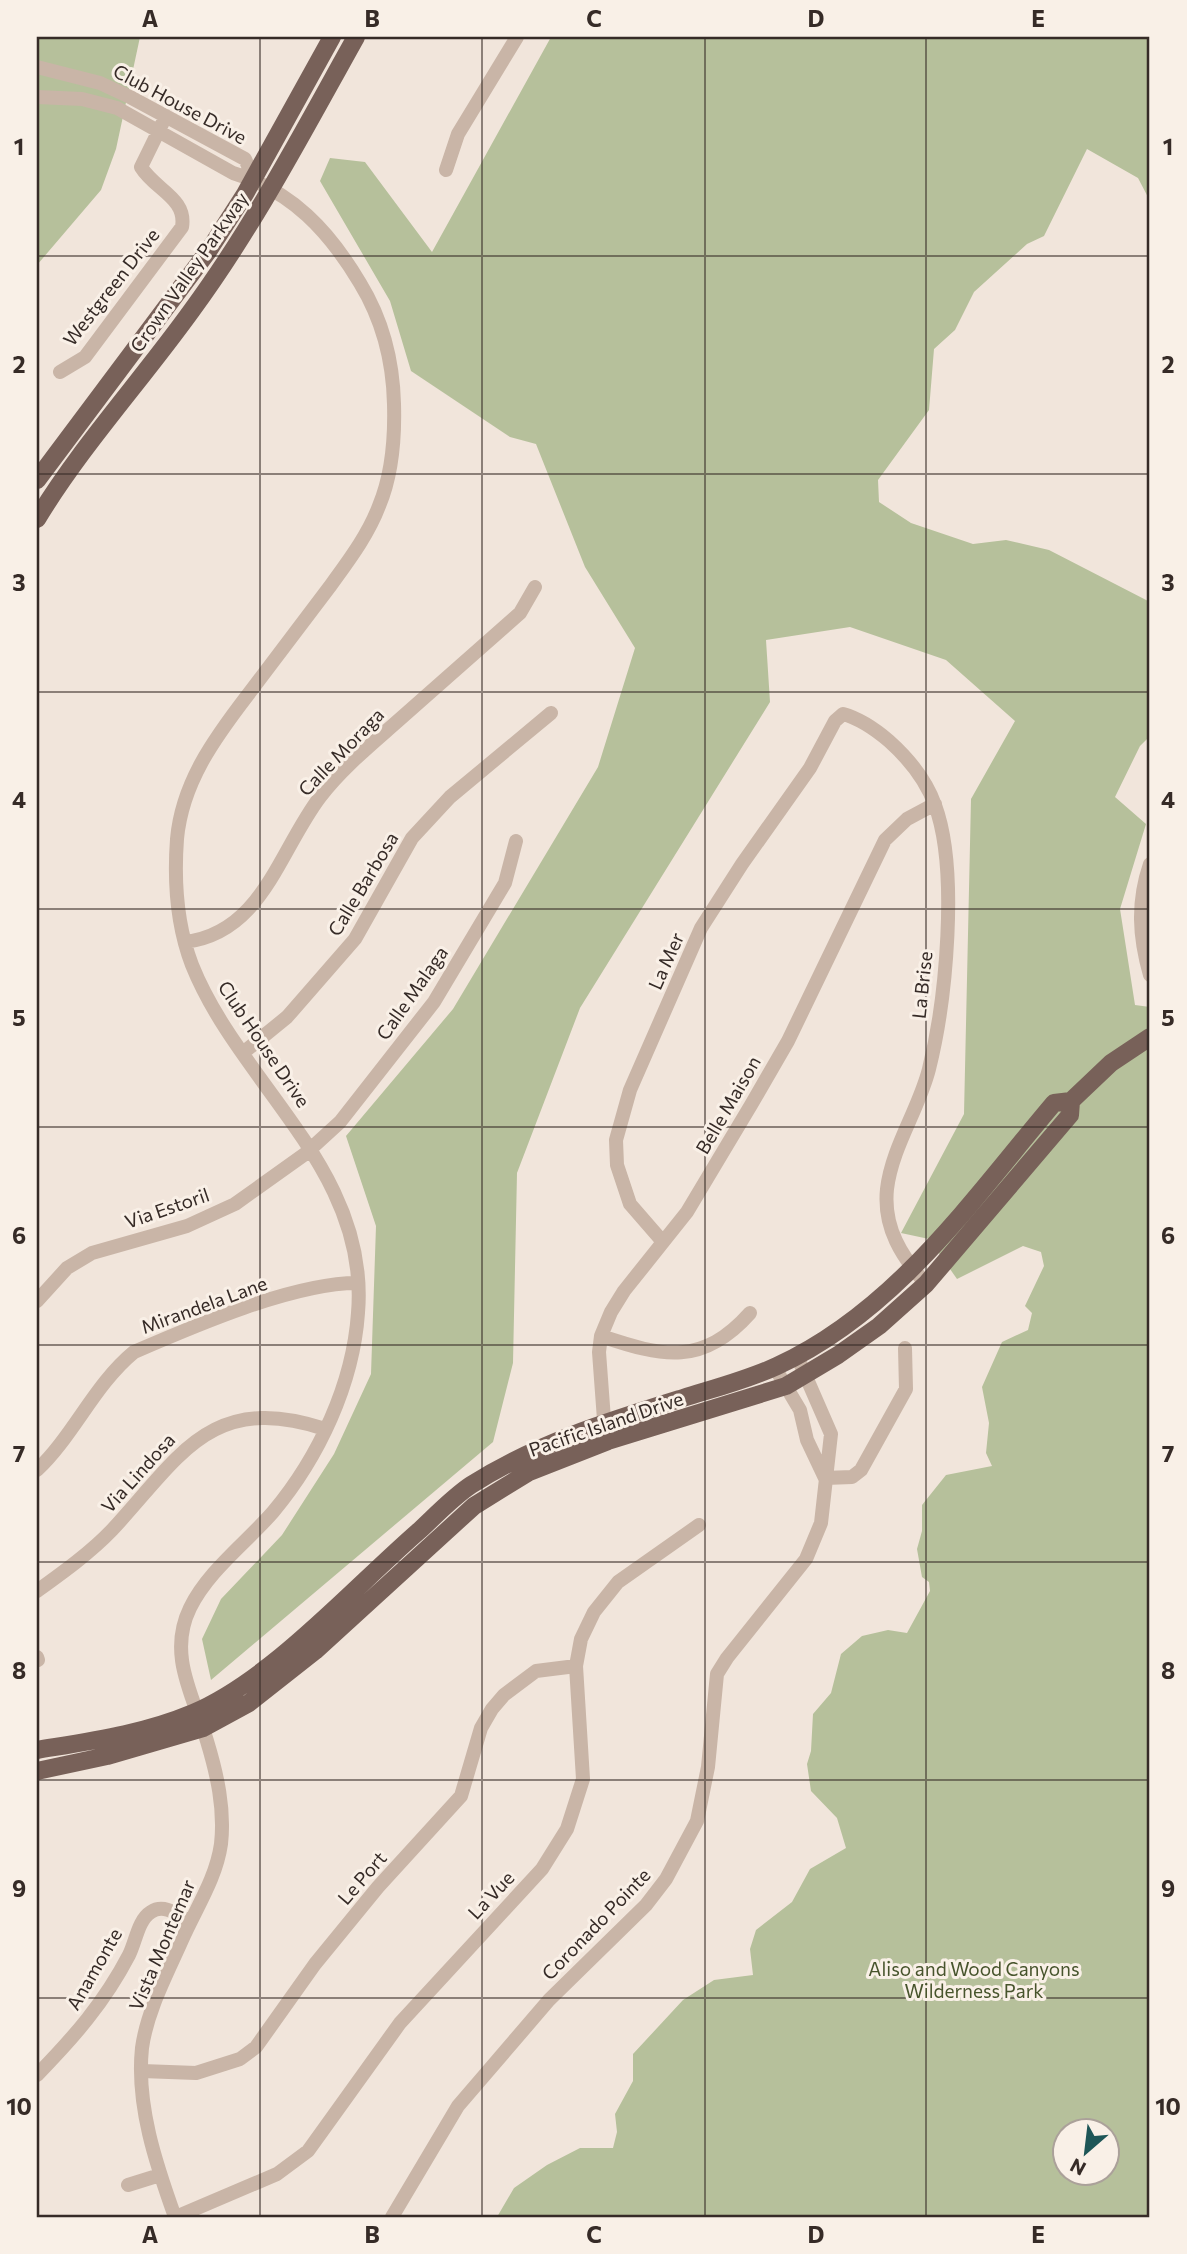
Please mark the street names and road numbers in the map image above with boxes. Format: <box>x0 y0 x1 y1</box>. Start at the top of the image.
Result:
street label: Club House Drive <box>110 59 251 148</box>
street label: Crown Valley Parkway <box>125 187 253 356</box>
street label: Westgreen Drive <box>58 223 164 350</box>
street label: Calle Moraga <box>293 703 388 800</box>
street label: Calle Barbosa <box>323 828 403 940</box>
street label: La Mer <box>643 928 688 993</box>
street label: Calle Malaga <box>371 941 452 1044</box>
street label: La Brise <box>907 950 936 1020</box>
street label: Club House Drive <box>214 976 315 1111</box>
street label: Belle Maison <box>690 1052 765 1158</box>
street label: Via Estoril <box>122 1182 212 1233</box>
street label: Mirandela Lane <box>138 1271 270 1338</box>
street label: Pacific Island Drive <box>526 1386 686 1461</box>
street label: Via Lindosa <box>96 1428 179 1517</box>
street label: Le Port <box>332 1846 391 1909</box>
street label: Coronado Pointe <box>537 1863 655 1984</box>
street label: La Vue <box>463 1866 519 1923</box>
street label: Vista Montemar <box>124 1875 200 2014</box>
street label: Anamonte <box>61 1924 126 2014</box>

